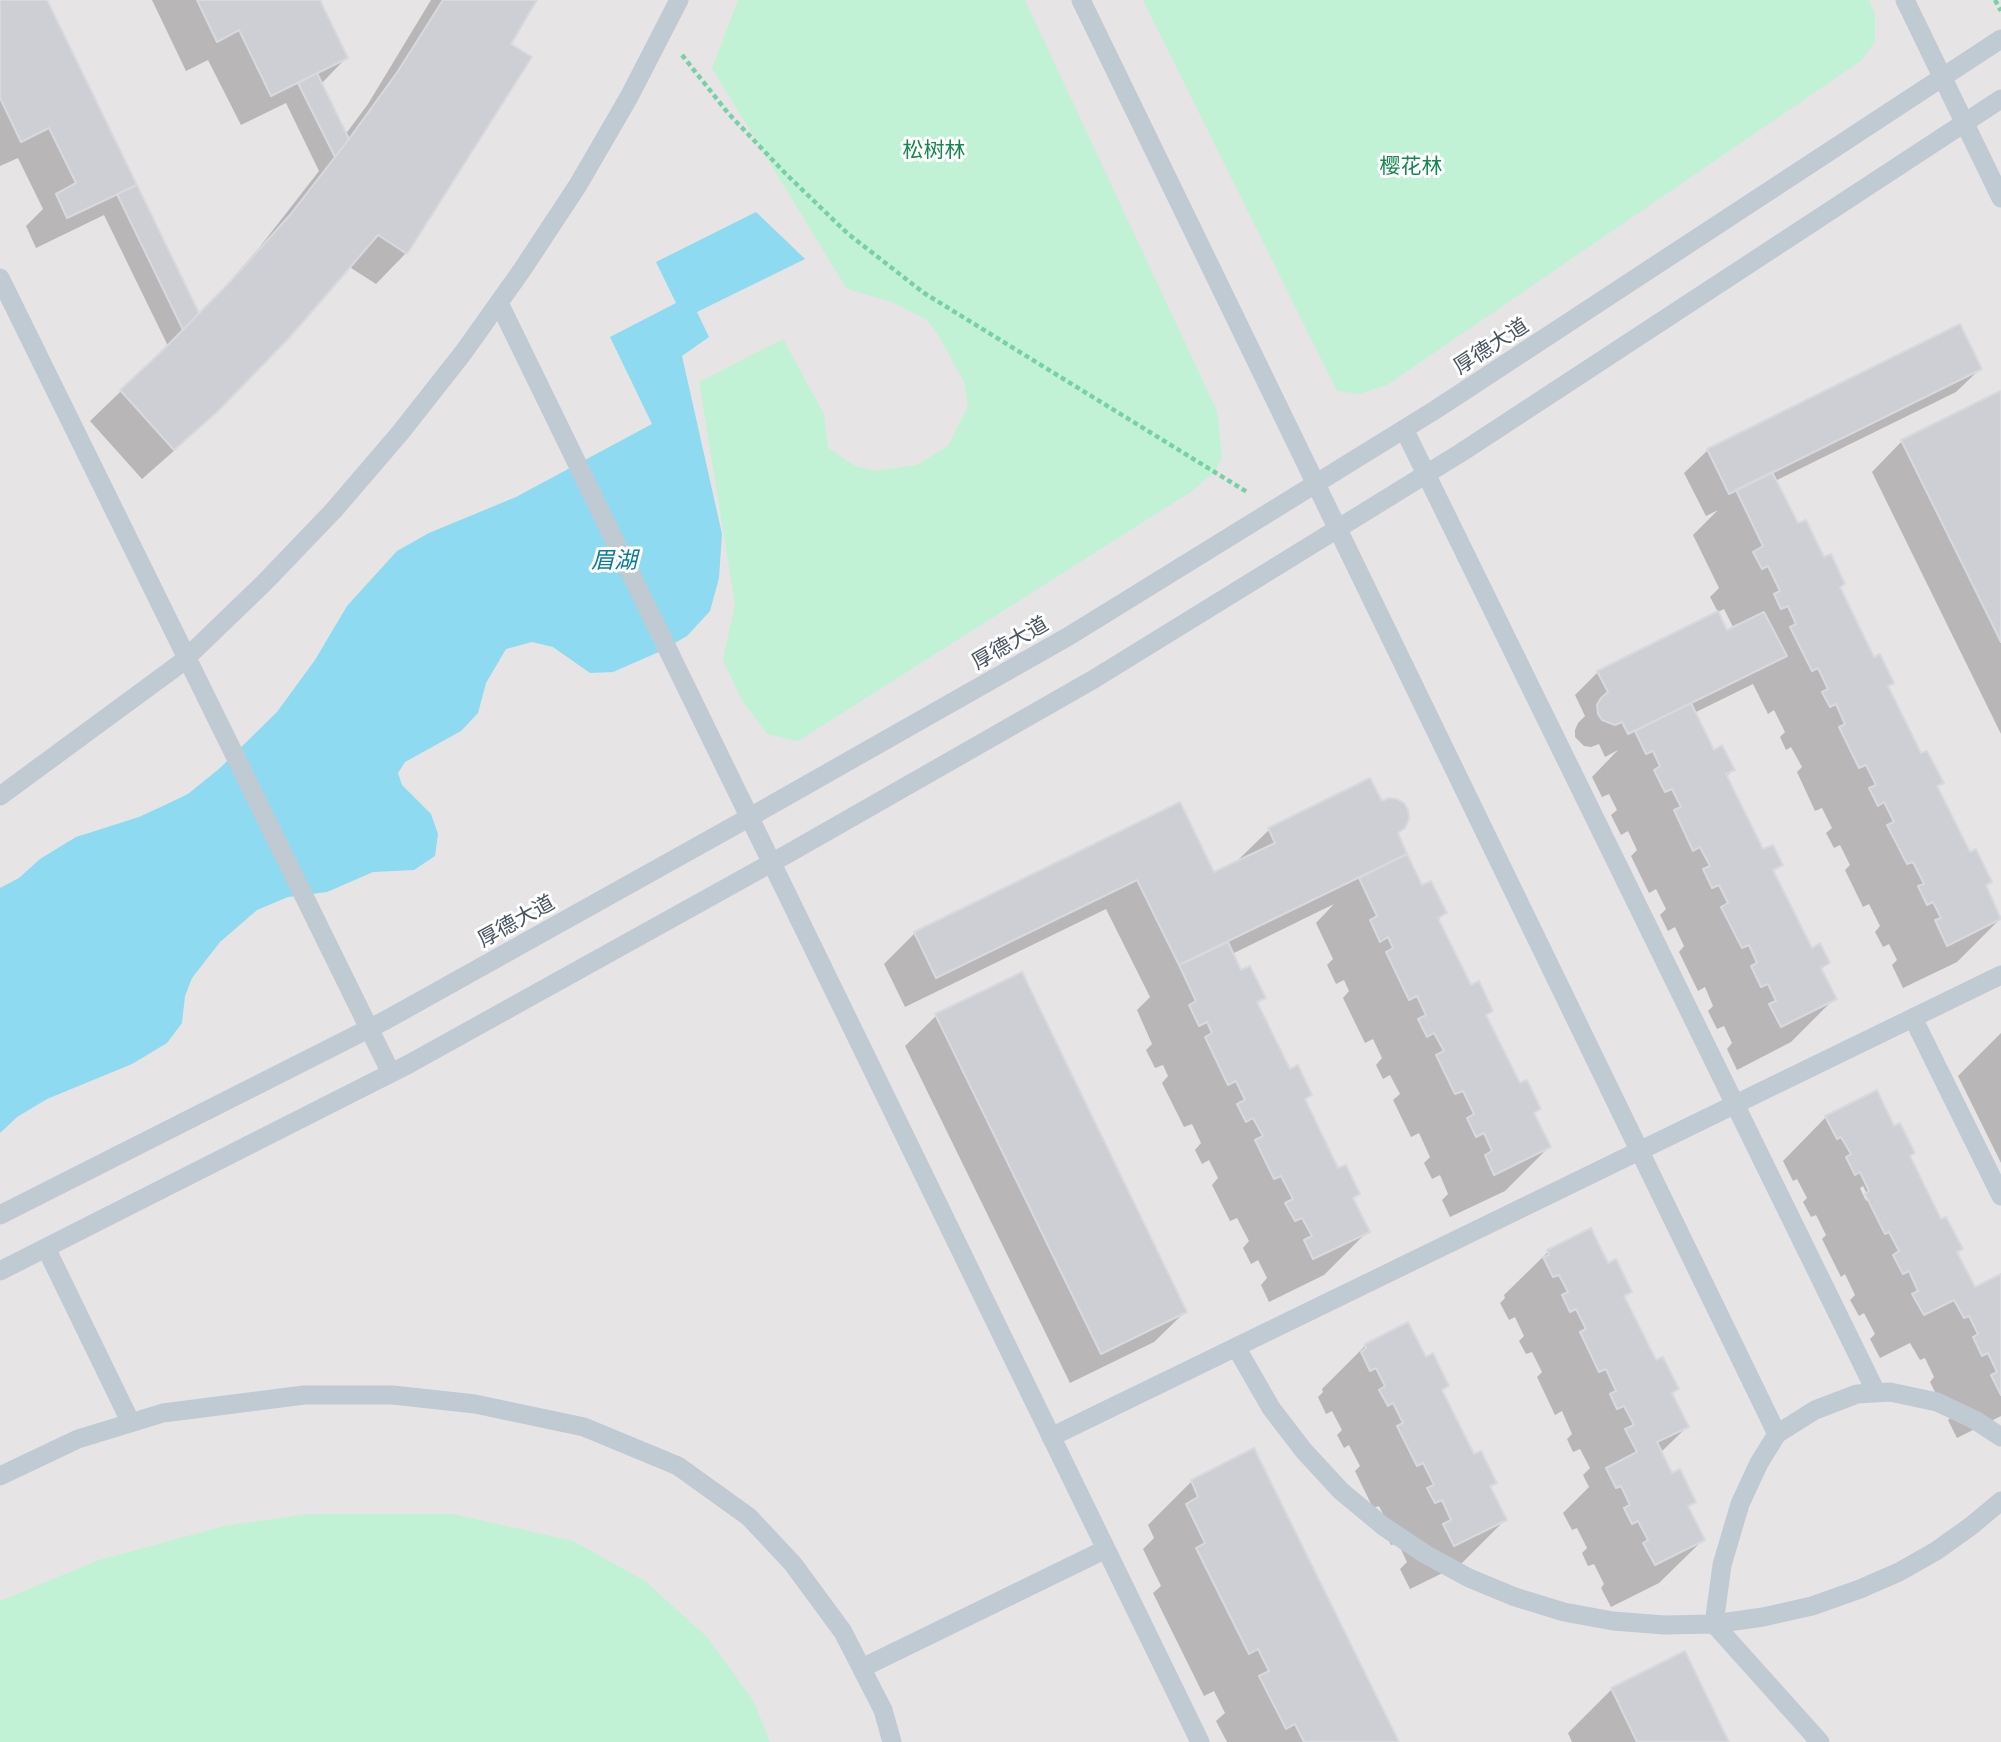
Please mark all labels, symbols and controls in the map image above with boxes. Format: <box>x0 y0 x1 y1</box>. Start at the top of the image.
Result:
park label: 松树林 <box>903 137 965 163</box>
park label: 樱花林 <box>1380 153 1442 179</box>
street label: 厚德大道 <box>1449 313 1533 379</box>
water label: 眉湖 <box>591 546 637 574</box>
street label: 厚德大道 <box>967 611 1053 675</box>
street label: 厚德大道 <box>473 890 559 952</box>

